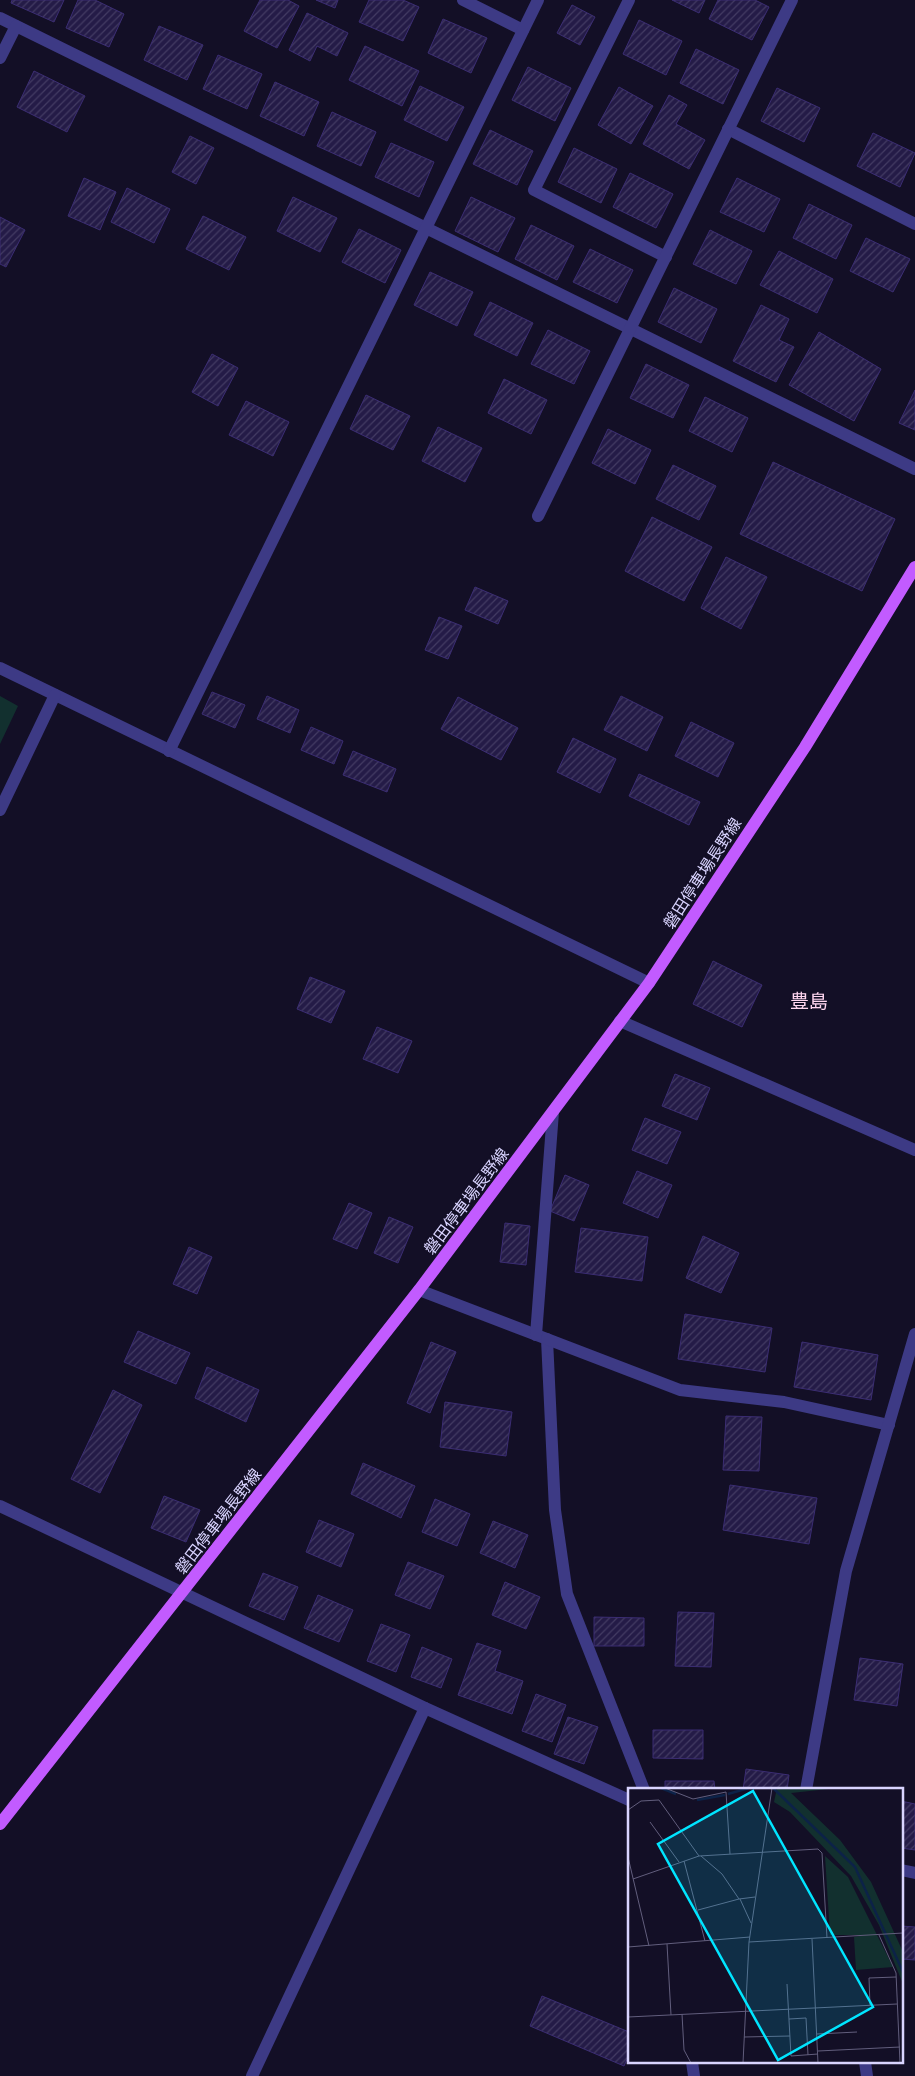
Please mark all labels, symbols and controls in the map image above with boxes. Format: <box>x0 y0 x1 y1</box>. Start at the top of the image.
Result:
street label: 磐田停車場長野線 <box>660 814 745 932</box>
district label: 豊島 <box>790 990 828 1013</box>
street label: 磐田停車場長野線 <box>420 1144 513 1258</box>
street label: 磐田停車場長野線 <box>172 1465 265 1578</box>
inset map <box>628 1788 902 2064</box>

